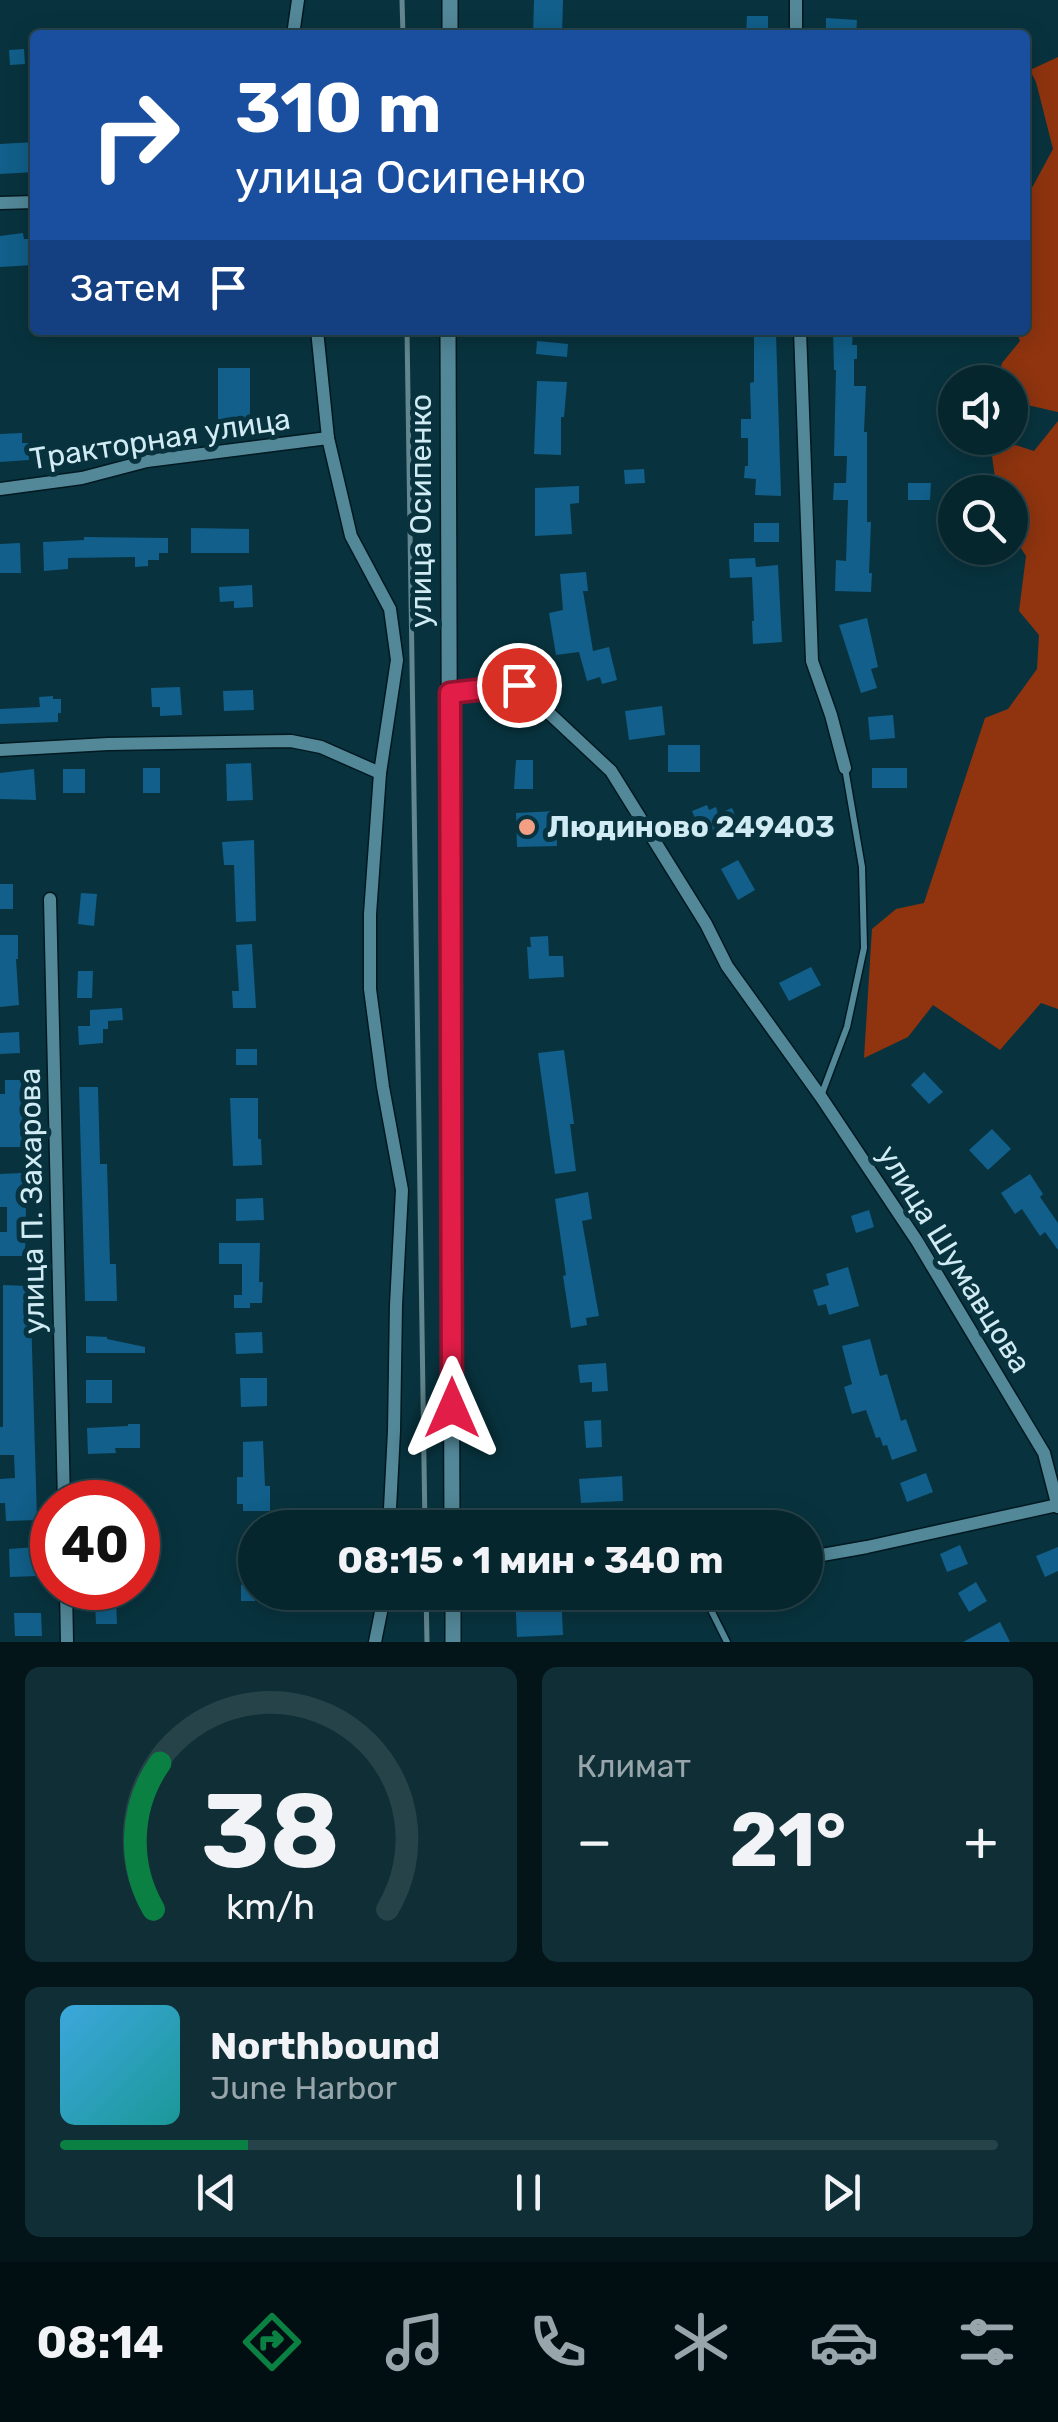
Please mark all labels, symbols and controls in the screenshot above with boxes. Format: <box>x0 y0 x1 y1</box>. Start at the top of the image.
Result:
text: 310 m <box>235 67 442 150</box>
icon: right <box>70 70 200 200</box>
text: улица Осипенко <box>235 151 586 204</box>
icon: arrive <box>201 260 256 315</box>
text: Затем <box>70 265 181 311</box>
map controls <box>938 365 1028 565</box>
button: sound <box>938 365 1028 455</box>
street label: улица Осипенко <box>403 394 439 628</box>
street label: Тракторная улица <box>27 401 293 477</box>
button: search <box>938 475 1028 565</box>
pin <box>477 643 562 728</box>
icon: arrive <box>492 658 547 713</box>
place label: Людиново 249403 <box>547 809 835 845</box>
marker: Людиново 249403 <box>516 816 538 838</box>
street label: улица П. Захарова <box>12 1068 52 1334</box>
street label: улица Шумавцова <box>869 1138 1039 1380</box>
position arrow <box>400 1356 504 1460</box>
speed limit sign: 40 <box>30 1480 160 1610</box>
text: 08:15 · 1 мин · 340 m <box>337 1537 724 1583</box>
text: Климат <box>577 1747 691 1785</box>
text: 38 <box>201 1770 340 1893</box>
text: 21° <box>730 1796 846 1885</box>
text: − <box>577 1809 612 1874</box>
text: + <box>964 1809 998 1874</box>
text: km/h <box>226 1886 315 1928</box>
text: Northbound <box>210 2023 440 2069</box>
text: June Harbor <box>210 2069 397 2107</box>
icon: previous <box>189 2165 244 2220</box>
icon: pause <box>501 2165 556 2220</box>
icon: next <box>814 2165 869 2220</box>
icon: directions <box>237 2307 307 2377</box>
icon: music <box>380 2307 450 2377</box>
icon: phone <box>523 2307 593 2377</box>
icon: climate <box>666 2307 736 2377</box>
icon: car <box>809 2307 879 2377</box>
icon: filters <box>952 2307 1022 2377</box>
text: 08:14 <box>36 2316 164 2369</box>

